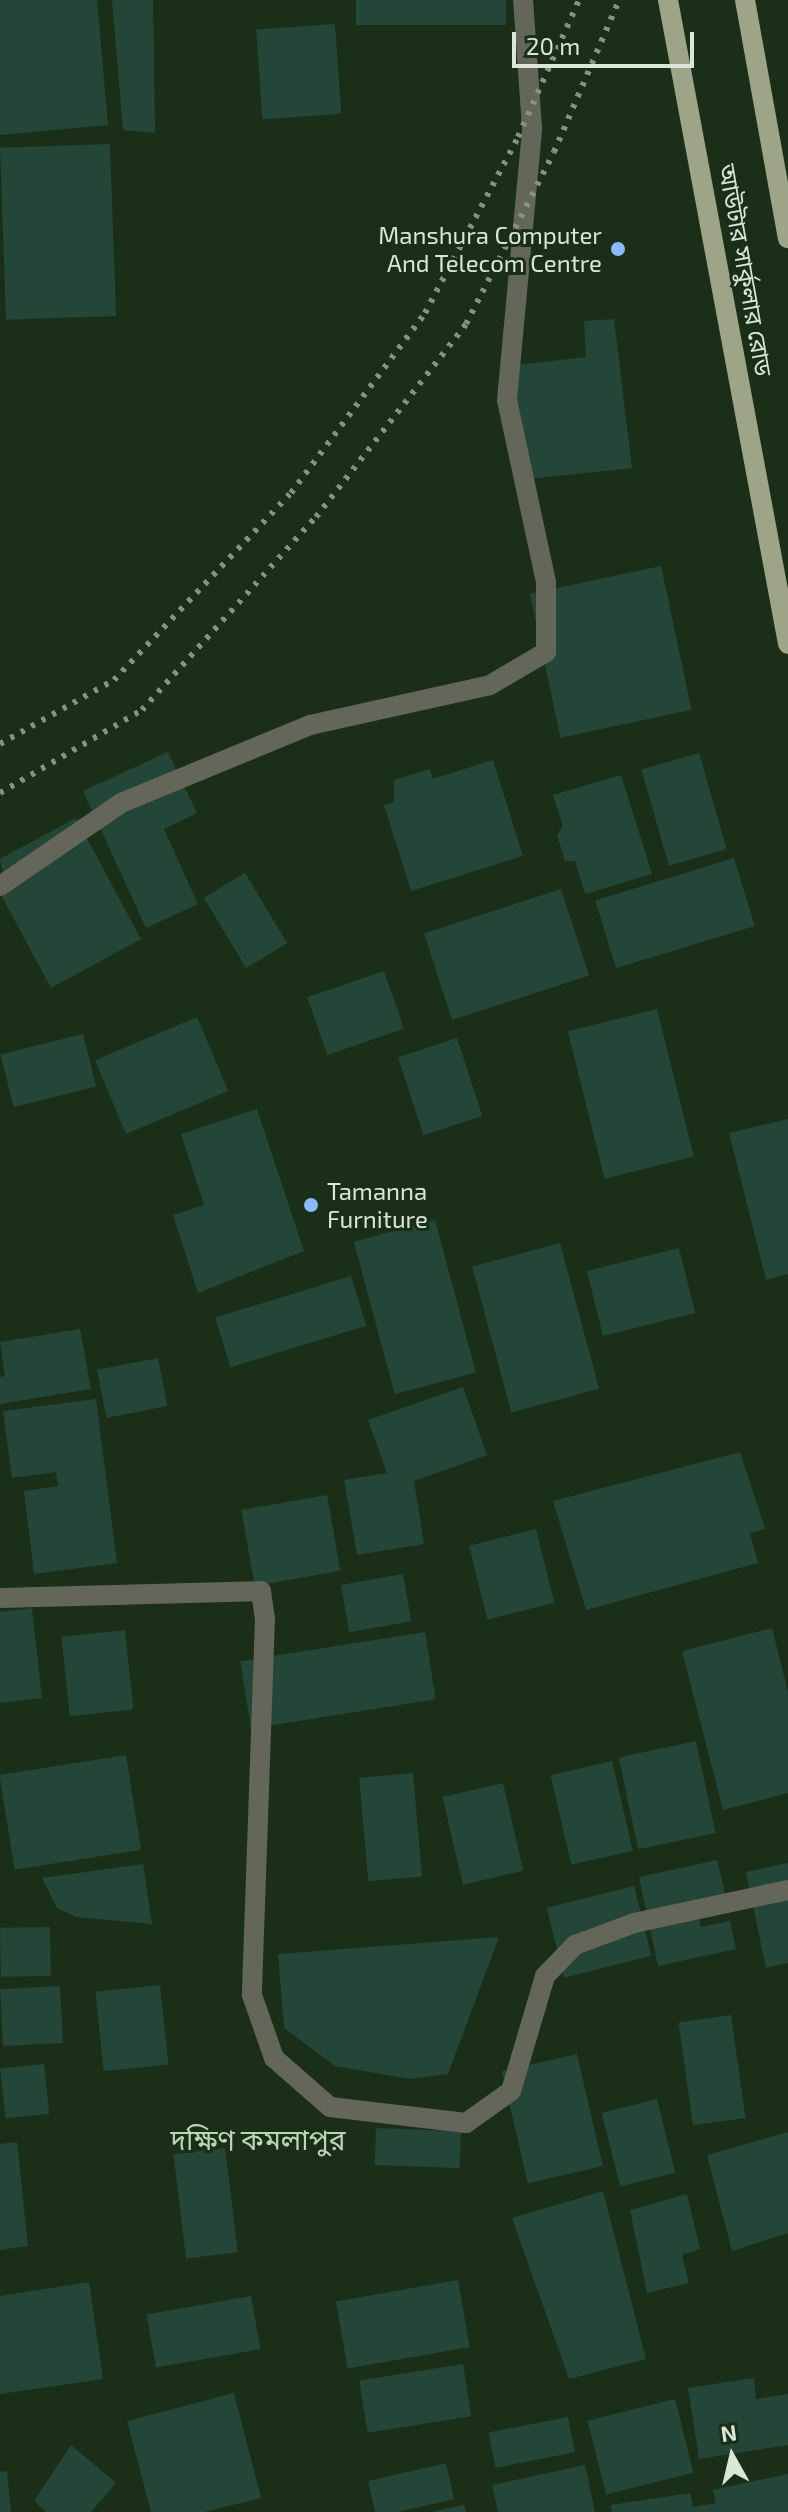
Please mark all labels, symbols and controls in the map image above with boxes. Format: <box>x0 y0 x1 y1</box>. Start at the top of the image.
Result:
scale bar <box>516 16 698 66</box>
text: 20 m <box>526 31 580 60</box>
street label: আউটার সার্কুলার রোড <box>713 162 779 378</box>
place label: Manshura Computer And Telecom Centre <box>378 221 602 277</box>
marker: Manshura Computer And Telecom Centre <box>609 240 627 258</box>
place label: Tamanna Furniture <box>327 1177 428 1233</box>
marker: Tamanna Furniture <box>302 1196 320 1214</box>
district label: দক্ষিণ কমলাপুর <box>171 2122 345 2156</box>
north arrow <box>692 2416 772 2496</box>
text: N <box>719 2418 738 2446</box>

